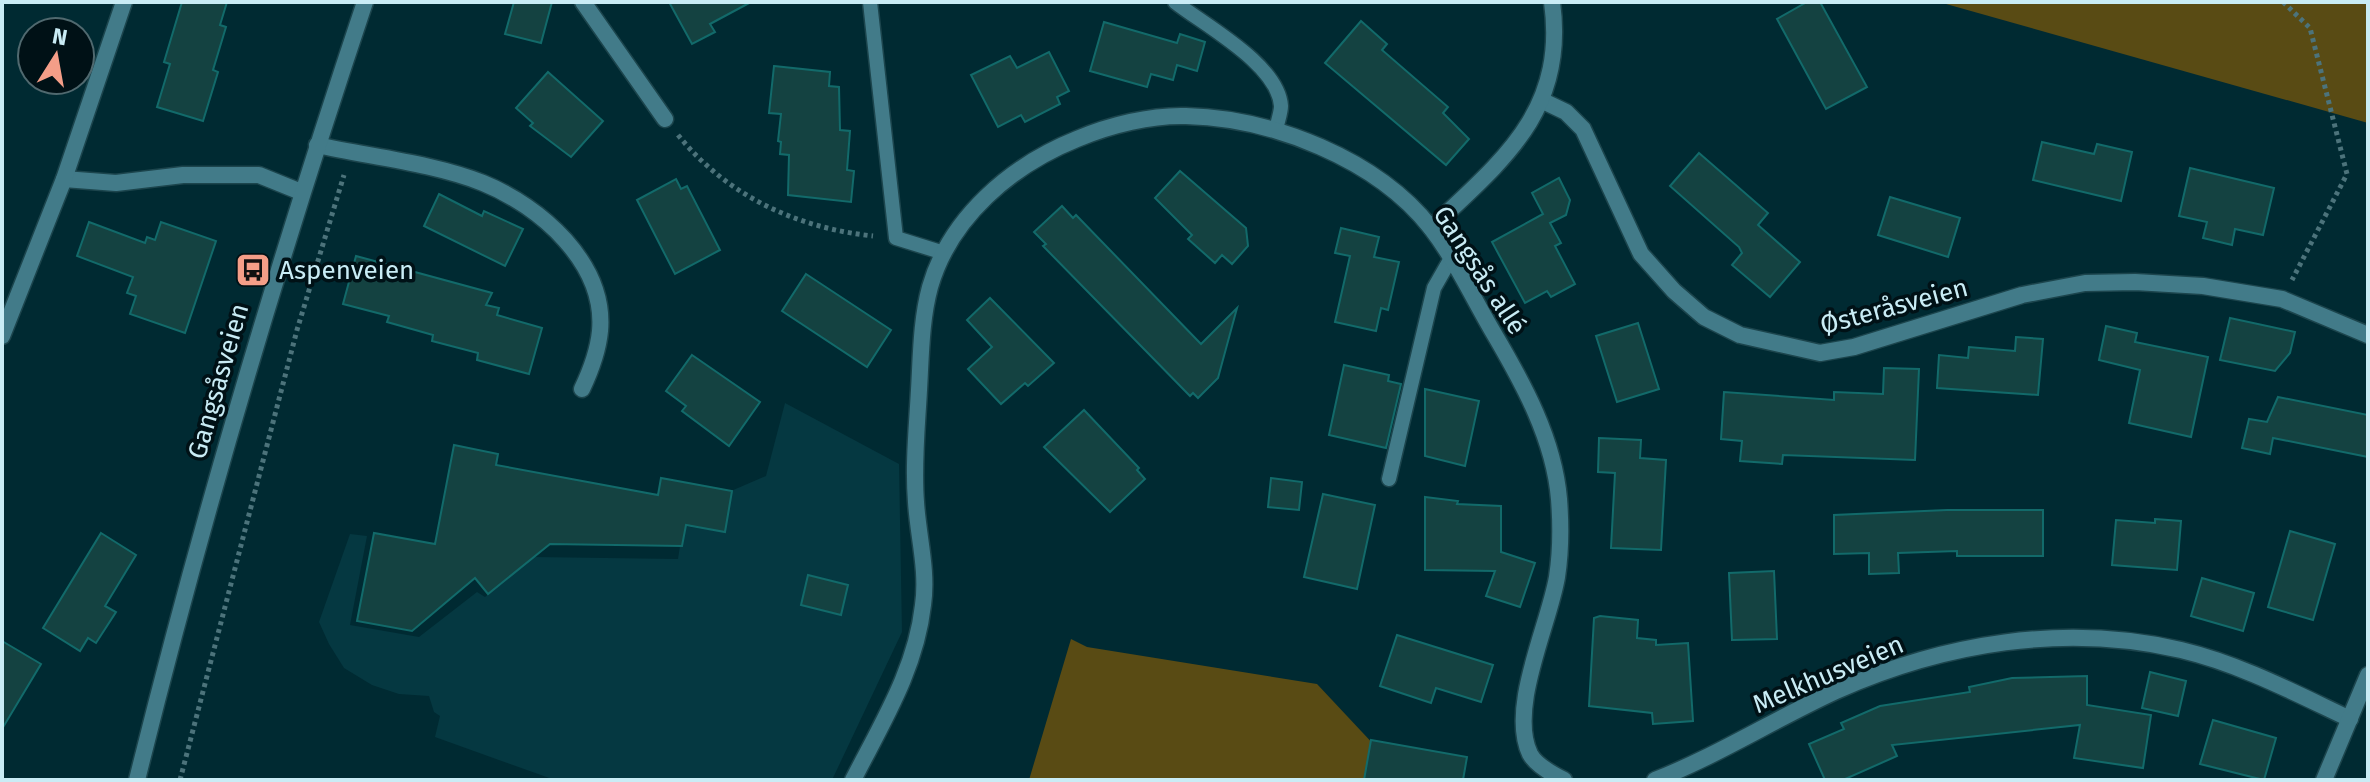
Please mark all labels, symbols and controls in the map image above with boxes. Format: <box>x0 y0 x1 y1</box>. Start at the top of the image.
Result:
north arrow <box>16 16 96 96</box>
text: N <box>50 22 69 52</box>
street label: Gangsås allé <box>1427 200 1533 340</box>
bus stop icon: Aspenveien <box>234 251 272 289</box>
place label: Aspenveien <box>279 255 414 286</box>
street label: Østeråsveien <box>1817 272 1971 341</box>
street label: Gangsåsveien <box>182 300 255 462</box>
street label: Melkhusveien <box>1748 629 1908 720</box>

